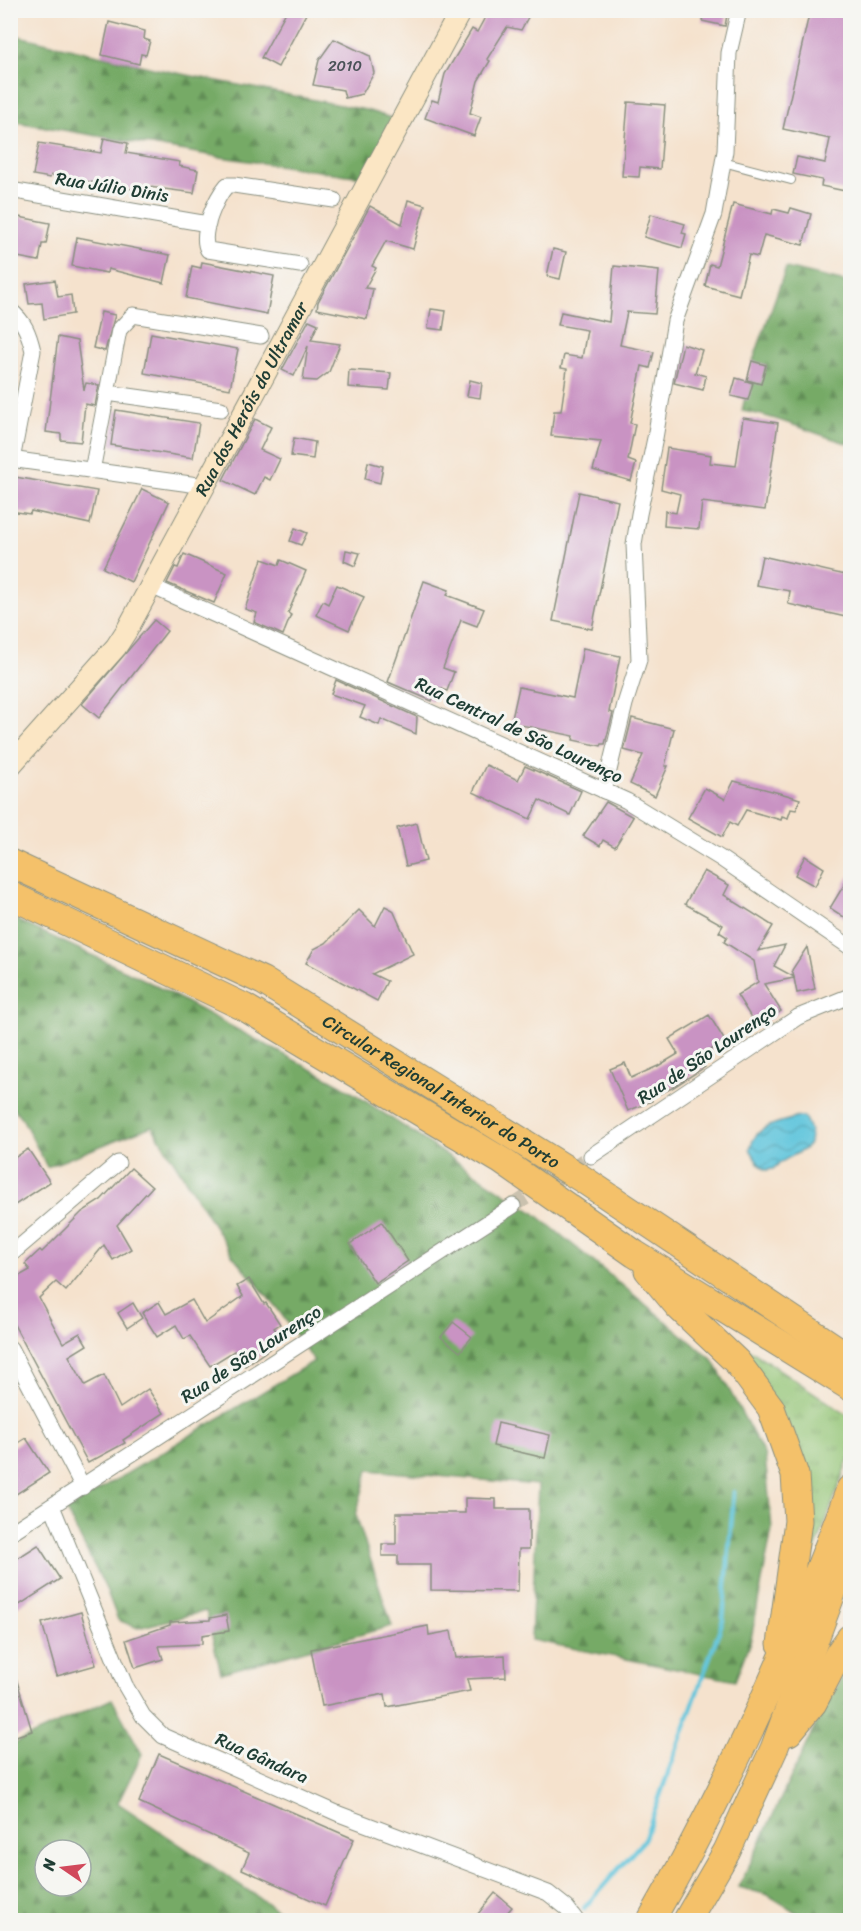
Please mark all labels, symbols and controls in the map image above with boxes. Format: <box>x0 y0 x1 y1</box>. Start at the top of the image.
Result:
house number: 2010 <box>328 53 362 79</box>
street label: Rua Júlio Dinis <box>53 162 171 212</box>
street label: Rua dos Heróis do Ultramar <box>186 294 318 502</box>
street label: Rua Central de São Lourenço <box>410 668 628 792</box>
street label: Rua de São Lourenço <box>631 995 783 1113</box>
street label: Circular Regional Interior do Porto <box>316 1006 567 1178</box>
street label: Rua de São Lourenço <box>174 1296 328 1412</box>
street label: Rua Gândara <box>210 1723 314 1793</box>
north arrow <box>33 1838 93 1898</box>
text: N <box>33 1855 65 1874</box>

